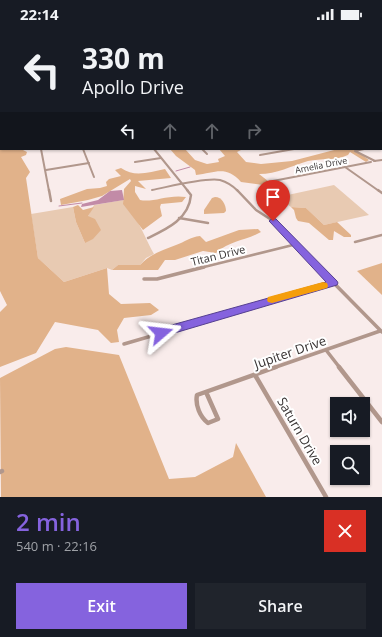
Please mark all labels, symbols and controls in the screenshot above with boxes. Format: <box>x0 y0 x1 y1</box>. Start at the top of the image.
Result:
text: 22:14 <box>20 4 59 24</box>
text: 330 m <box>82 39 165 77</box>
icon: left <box>16 44 68 96</box>
text: Apollo Drive <box>82 75 184 99</box>
icon: left <box>117 120 139 142</box>
icon: ahead <box>159 120 181 142</box>
icon: ahead <box>201 120 223 142</box>
icon: right <box>243 120 265 142</box>
street label: Amelia Drive <box>294 154 348 176</box>
pin <box>256 180 290 221</box>
icon: arrive <box>262 186 284 208</box>
street label: Titan Drive <box>189 241 247 269</box>
position arrow <box>140 312 182 354</box>
street label: Jupiter Drive <box>250 331 328 373</box>
street label: Saturn Drive <box>273 394 327 468</box>
map controls <box>330 397 370 485</box>
button: sound <box>330 397 370 437</box>
button: search <box>330 445 370 485</box>
text: 2 min <box>16 505 81 538</box>
button: close <box>324 510 366 552</box>
text: 540 m · 22:16 <box>16 537 97 555</box>
button: Exit <box>16 583 187 629</box>
button: Share <box>195 583 366 629</box>

